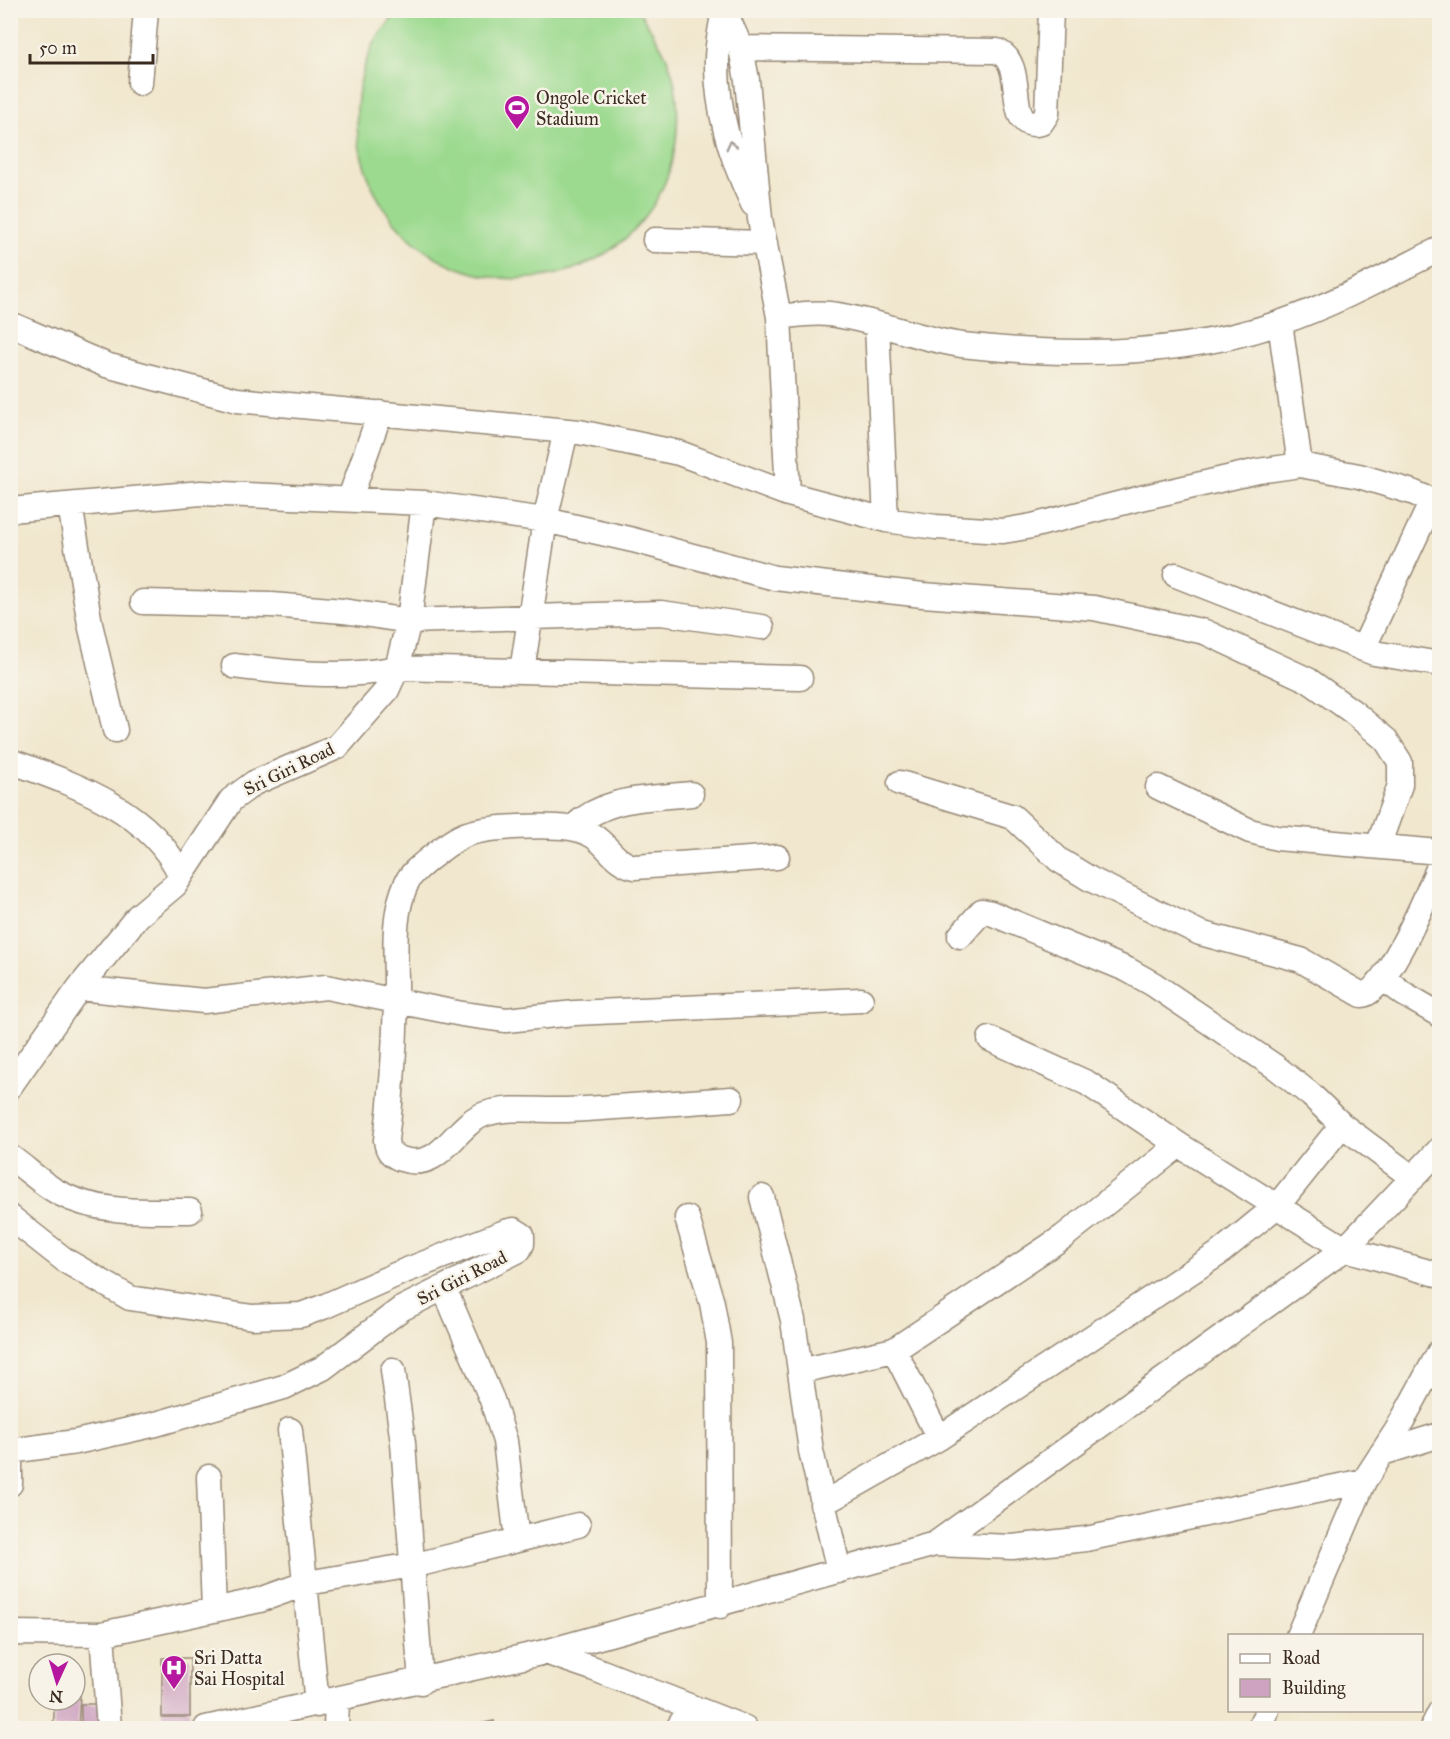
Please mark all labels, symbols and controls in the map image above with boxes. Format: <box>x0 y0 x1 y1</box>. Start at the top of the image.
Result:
scale bar <box>30 27 153 65</box>
text: 50 m <box>39 37 77 59</box>
place label: Ongole Cricket Stadium <box>536 87 647 130</box>
sports icon: Ongole Cricket Stadium <box>502 93 532 131</box>
one-way arrow <box>726 141 739 151</box>
street label: Sri Giri Road <box>240 738 338 800</box>
street label: Sri Giri Road <box>413 1246 511 1310</box>
legend <box>1228 1634 1423 1712</box>
place label: Sri Datta Sai Hospital <box>194 1647 285 1690</box>
text: Road <box>1282 1647 1320 1669</box>
north arrow <box>27 1652 87 1712</box>
hospital icon: Sri Datta Sai Hospital <box>159 1653 189 1691</box>
text: Building <box>1282 1677 1346 1700</box>
text: N <box>48 1686 63 1706</box>

